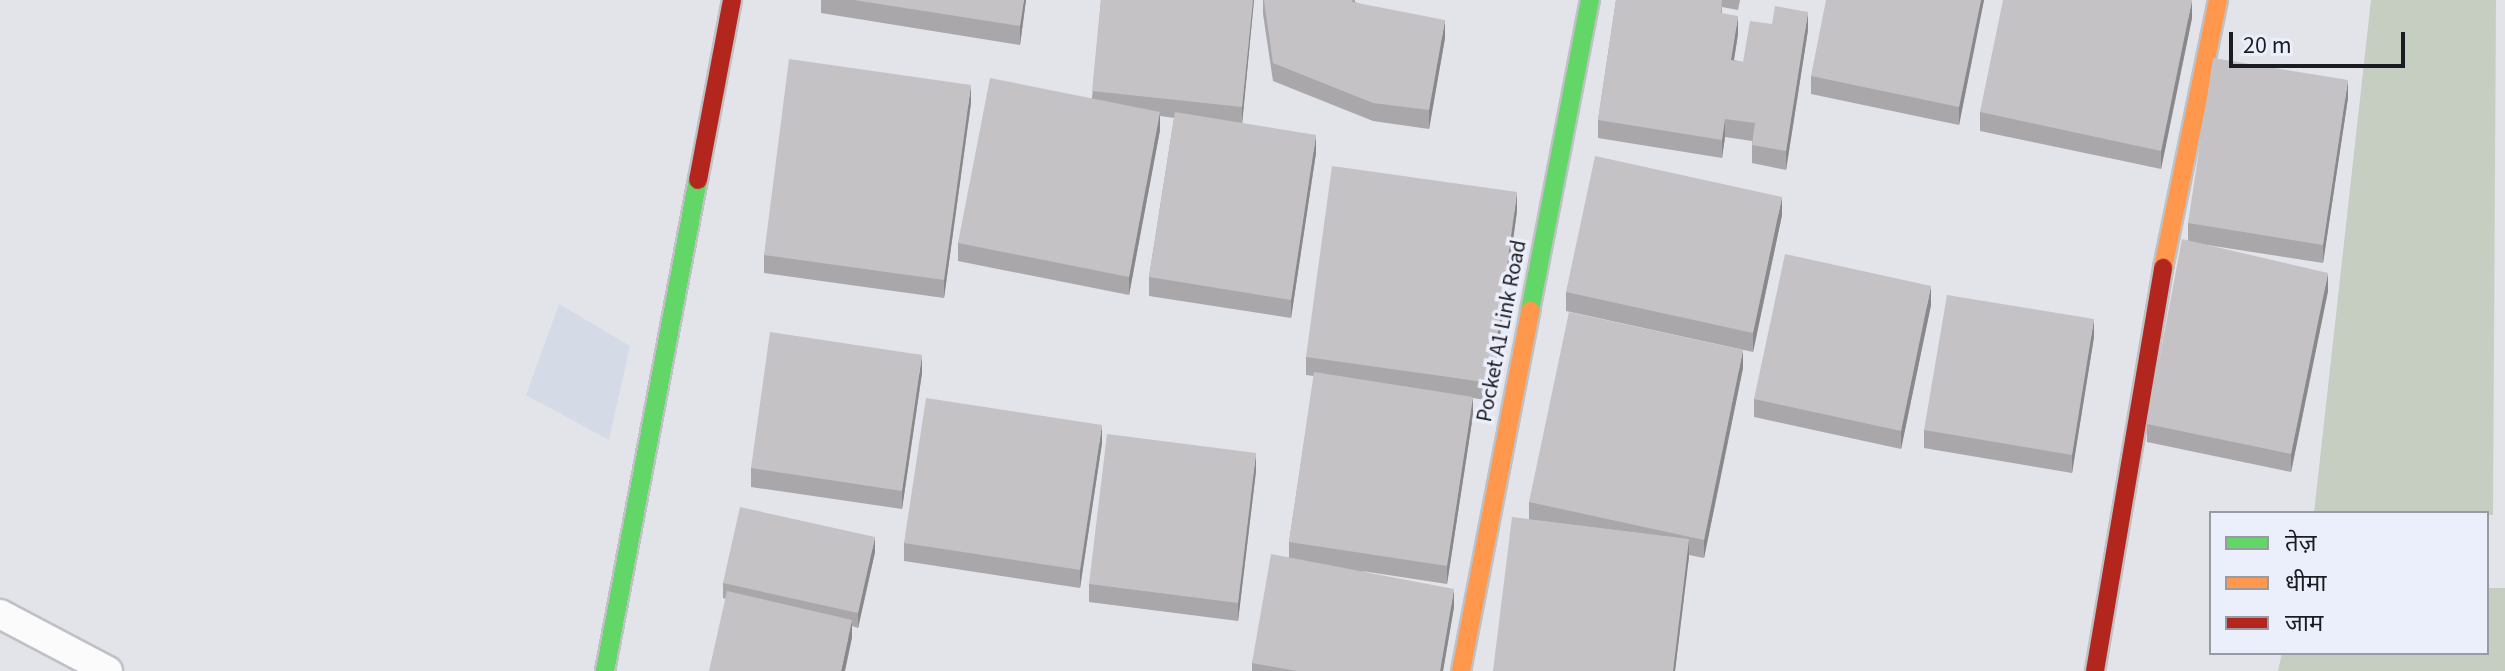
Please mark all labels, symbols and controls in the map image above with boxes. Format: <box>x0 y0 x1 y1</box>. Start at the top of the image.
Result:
scale bar <box>2233 16 2409 66</box>
text: 20 m <box>2243 28 2292 63</box>
street label: Pocket A1 Link Road <box>1471 238 1533 424</box>
legend <box>2209 511 2489 655</box>
text: तेज़ <box>2285 526 2317 561</box>
text: धीमा <box>2285 566 2327 601</box>
text: जाम <box>2285 606 2323 641</box>

